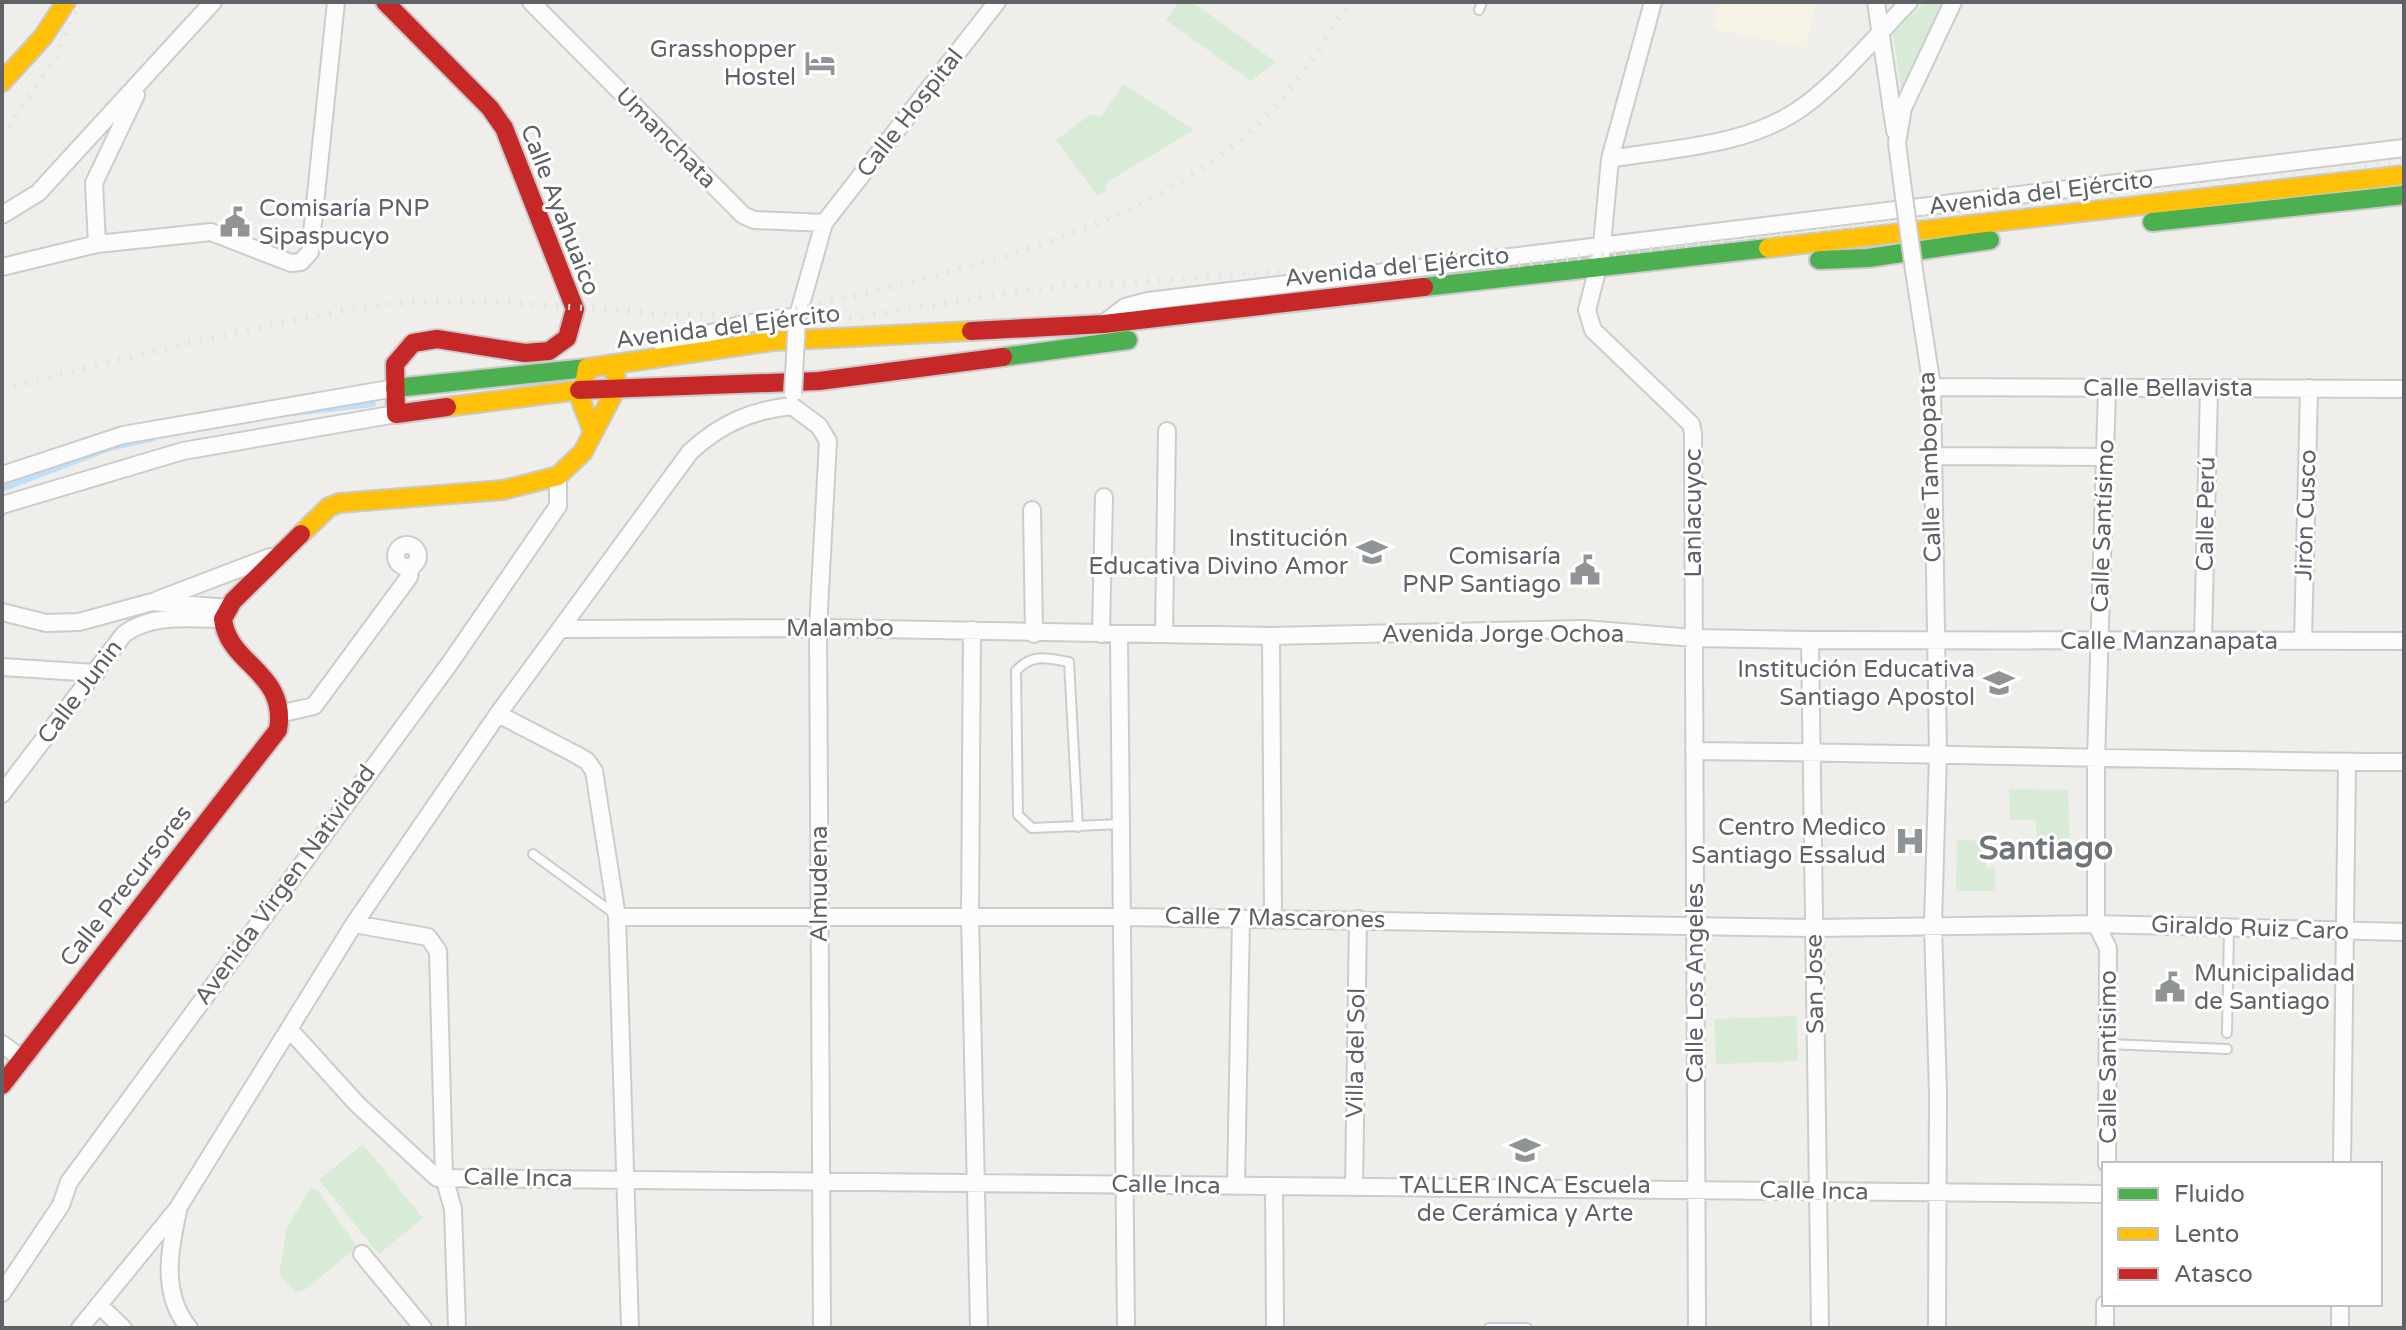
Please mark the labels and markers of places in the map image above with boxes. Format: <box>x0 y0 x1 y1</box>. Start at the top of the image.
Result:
place label: Grasshopper Hostel <box>650 35 797 92</box>
hotel icon: Grasshopper Hostel <box>803 46 837 80</box>
place label: Comisaría PNP Sipaspucyo <box>259 194 429 251</box>
public building icon: Comisaría PNP Sipaspucyo <box>218 205 252 239</box>
place label: Institución Educativa Divino Amor <box>1088 524 1349 581</box>
school or university icon: Institución Educativa Divino Amor <box>1355 535 1389 569</box>
place label: Comisaría PNP Santiago <box>1402 542 1561 599</box>
public building icon: Comisaría PNP Santiago <box>1568 553 1602 587</box>
place label: Institución Educativa Santiago Apostol <box>1737 655 1975 712</box>
school or university icon: Institución Educativa Santiago Apostol <box>1982 666 2016 700</box>
place label: Centro Medico Santiago Essalud <box>1691 813 1886 870</box>
hospital icon: Centro Medico Santiago Essalud <box>1893 824 1927 858</box>
place label: Municipalidad de Santiago <box>2194 959 2355 1016</box>
public building icon: Municipalidad de Santiago <box>2153 970 2187 1004</box>
school or university icon: TALLER INCA Escuela de Cerámica y Arte <box>1508 1133 1542 1167</box>
place label: TALLER INCA Escuela de Cerámica y Arte <box>1399 1171 1651 1228</box>

